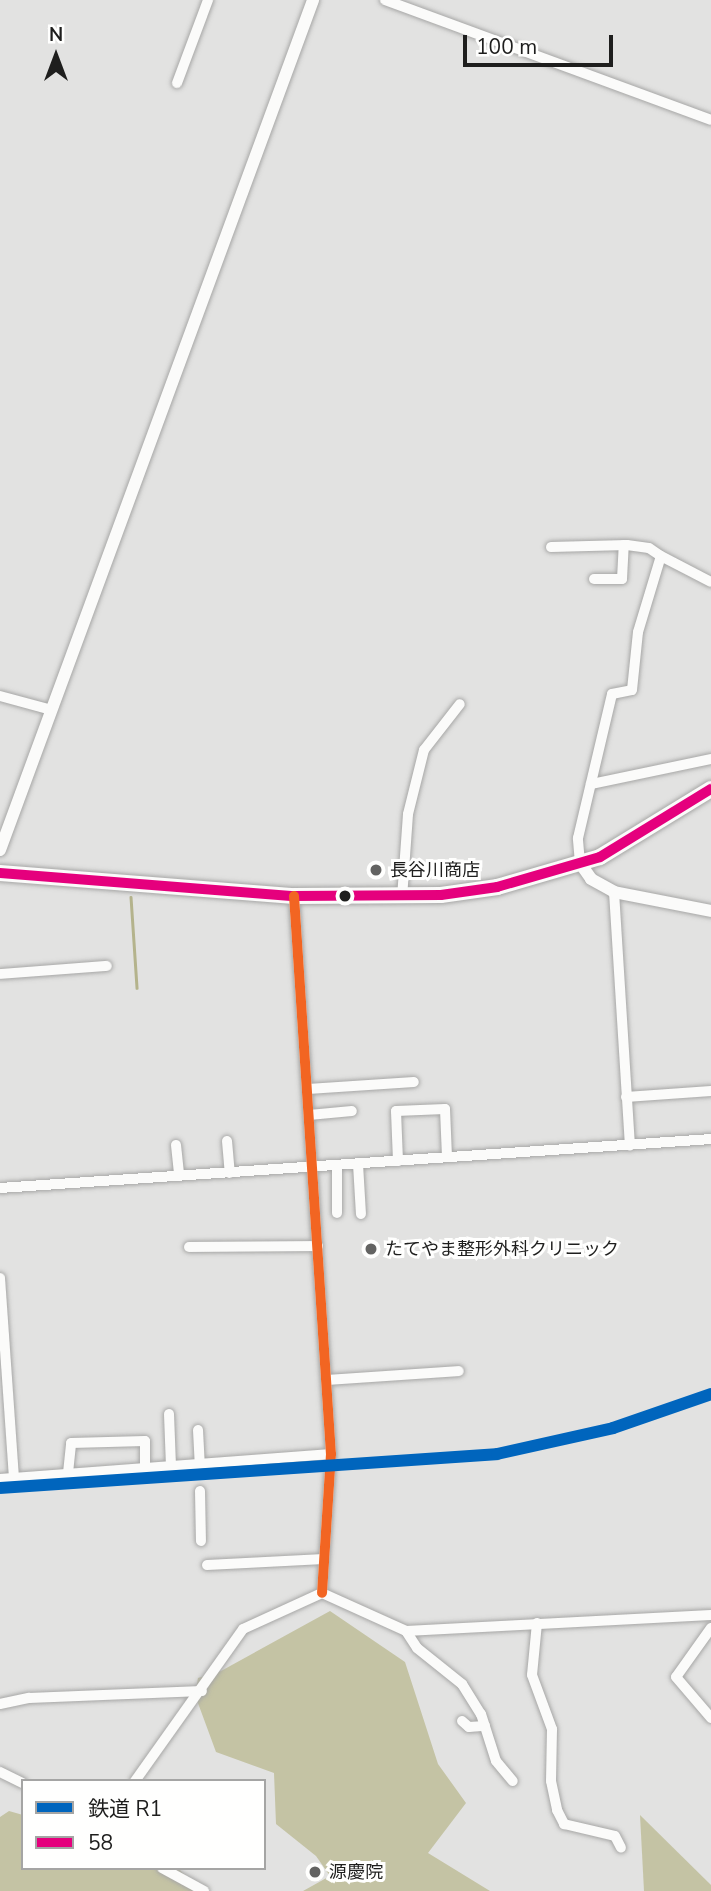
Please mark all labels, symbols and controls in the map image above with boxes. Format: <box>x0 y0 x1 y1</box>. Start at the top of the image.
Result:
north arrow <box>21 21 91 91</box>
scale bar <box>466 21 616 65</box>
text: N <box>49 22 63 48</box>
text: 100 m <box>476 33 537 61</box>
place label: 長谷川商店 <box>390 859 480 881</box>
marker: 長谷川商店 <box>368 862 384 878</box>
unlabelled marker <box>338 889 352 903</box>
place label: たてやま整形外科クリニック <box>385 1238 619 1260</box>
marker: たてやま整形外科クリニック <box>363 1241 379 1257</box>
legend <box>21 1779 266 1870</box>
text: 鉄道 R1 <box>88 1795 162 1823</box>
text: 58 <box>88 1829 113 1857</box>
place label: 源慶院 <box>329 1861 383 1883</box>
marker: 源慶院 <box>307 1864 323 1880</box>

